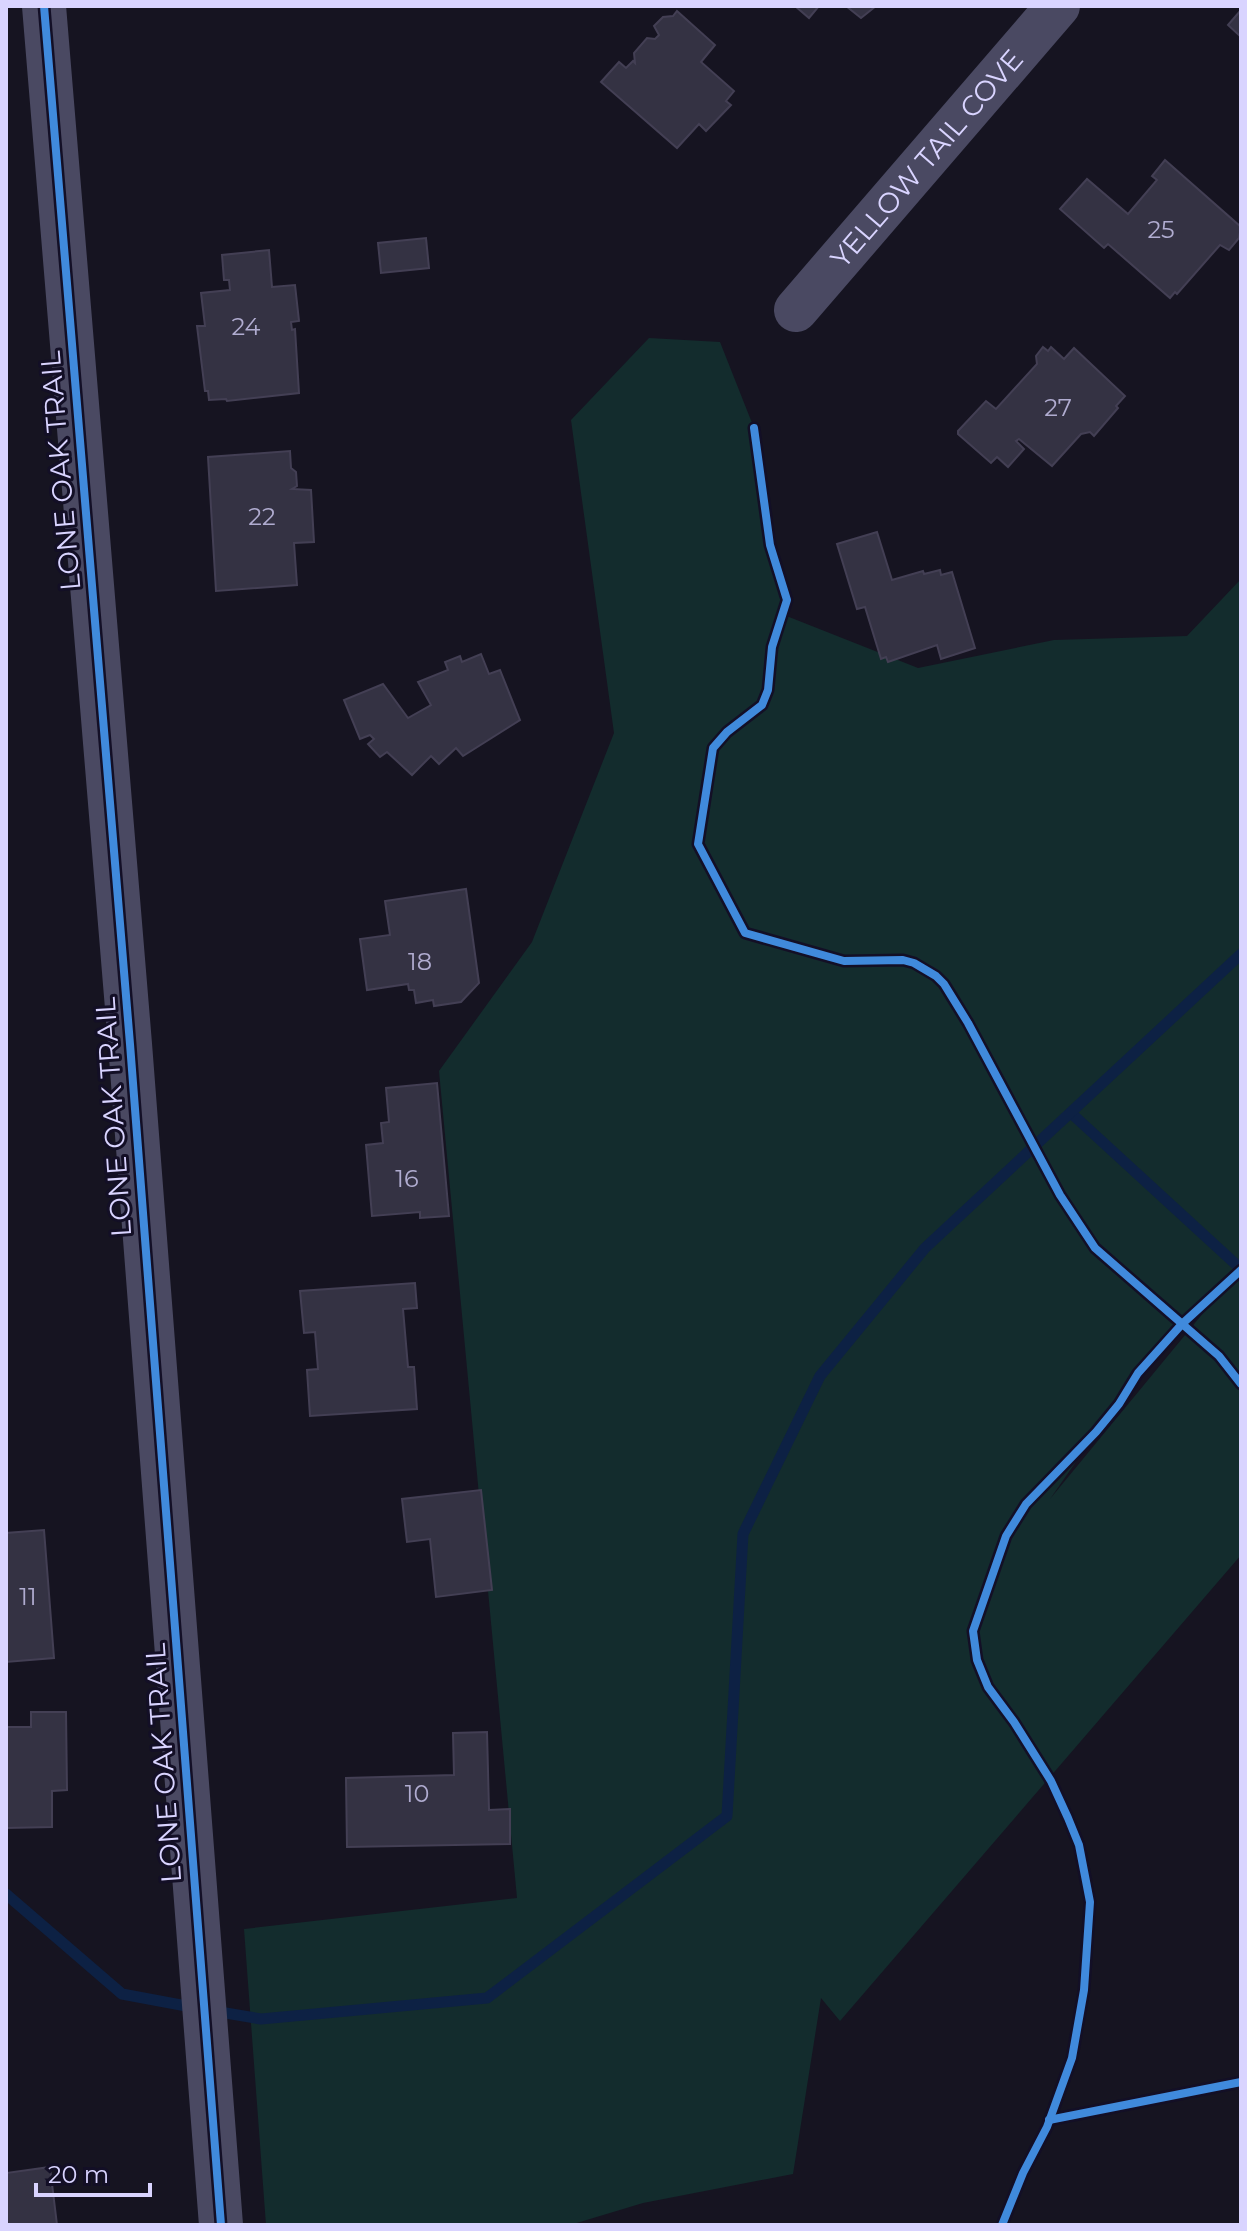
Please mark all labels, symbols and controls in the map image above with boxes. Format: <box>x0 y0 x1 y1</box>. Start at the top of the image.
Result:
street label: YELLOW TAIL COVE <box>823 42 1030 275</box>
house number: 25 <box>1147 215 1175 244</box>
house number: 24 <box>232 312 261 341</box>
street label: LONE OAK TRAIL <box>33 349 87 592</box>
house number: 27 <box>1044 393 1072 422</box>
house number: 22 <box>248 502 276 531</box>
house number: 18 <box>408 947 432 976</box>
street label: LONE OAK TRAIL <box>88 995 138 1238</box>
house number: 16 <box>395 1164 419 1193</box>
house number: 11 <box>19 1582 37 1611</box>
street label: LONE OAK TRAIL <box>138 1641 188 1884</box>
house number: 10 <box>405 1779 429 1808</box>
scale bar <box>36 2147 150 2197</box>
text: 20 m <box>48 2160 109 2189</box>

